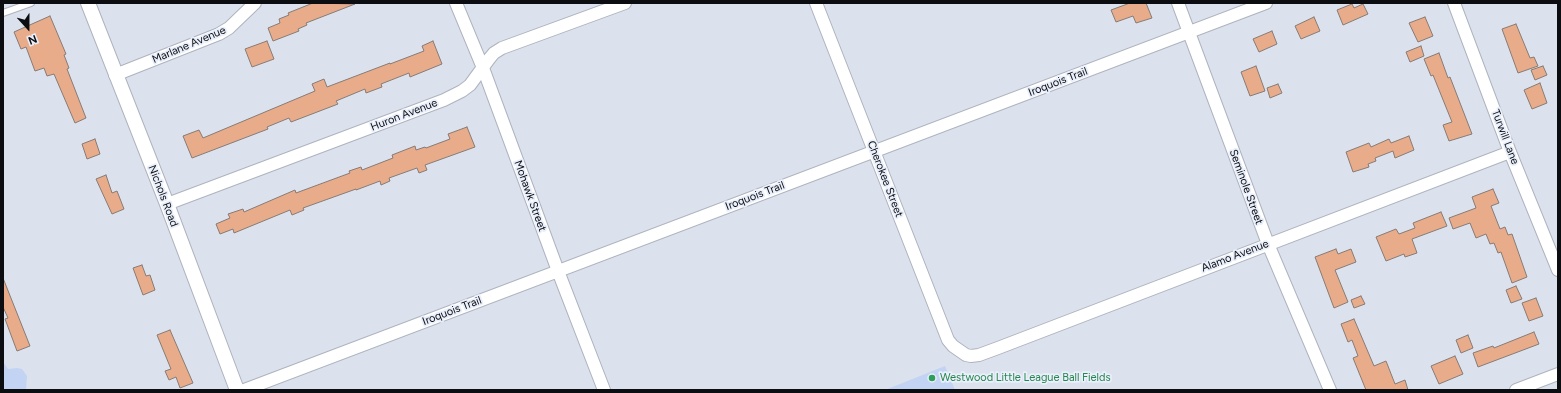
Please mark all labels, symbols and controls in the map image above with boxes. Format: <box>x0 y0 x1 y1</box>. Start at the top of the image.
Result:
north arrow <box>8 8 48 48</box>
street label: Marlane Avenue <box>150 24 228 66</box>
text: N <box>26 32 39 47</box>
street label: Iroquois Trail <box>1027 65 1089 99</box>
street label: Huron Avenue <box>369 96 439 134</box>
street label: Turwill Lane <box>1489 108 1521 166</box>
street label: Cherokee Street <box>864 139 906 219</box>
street label: Seminole Street <box>1226 148 1266 226</box>
street label: Mohawk Street <box>511 159 549 233</box>
street label: Nichols Road <box>145 163 181 229</box>
street label: Iroquois Trail <box>724 179 786 213</box>
street label: Alamo Avenue <box>1199 237 1271 275</box>
street label: Iroquois Trail <box>421 294 483 328</box>
place label: Westwood Little League Ball Fields <box>940 371 1111 385</box>
marker: Westwood Little League Ball Fields <box>927 373 937 383</box>

